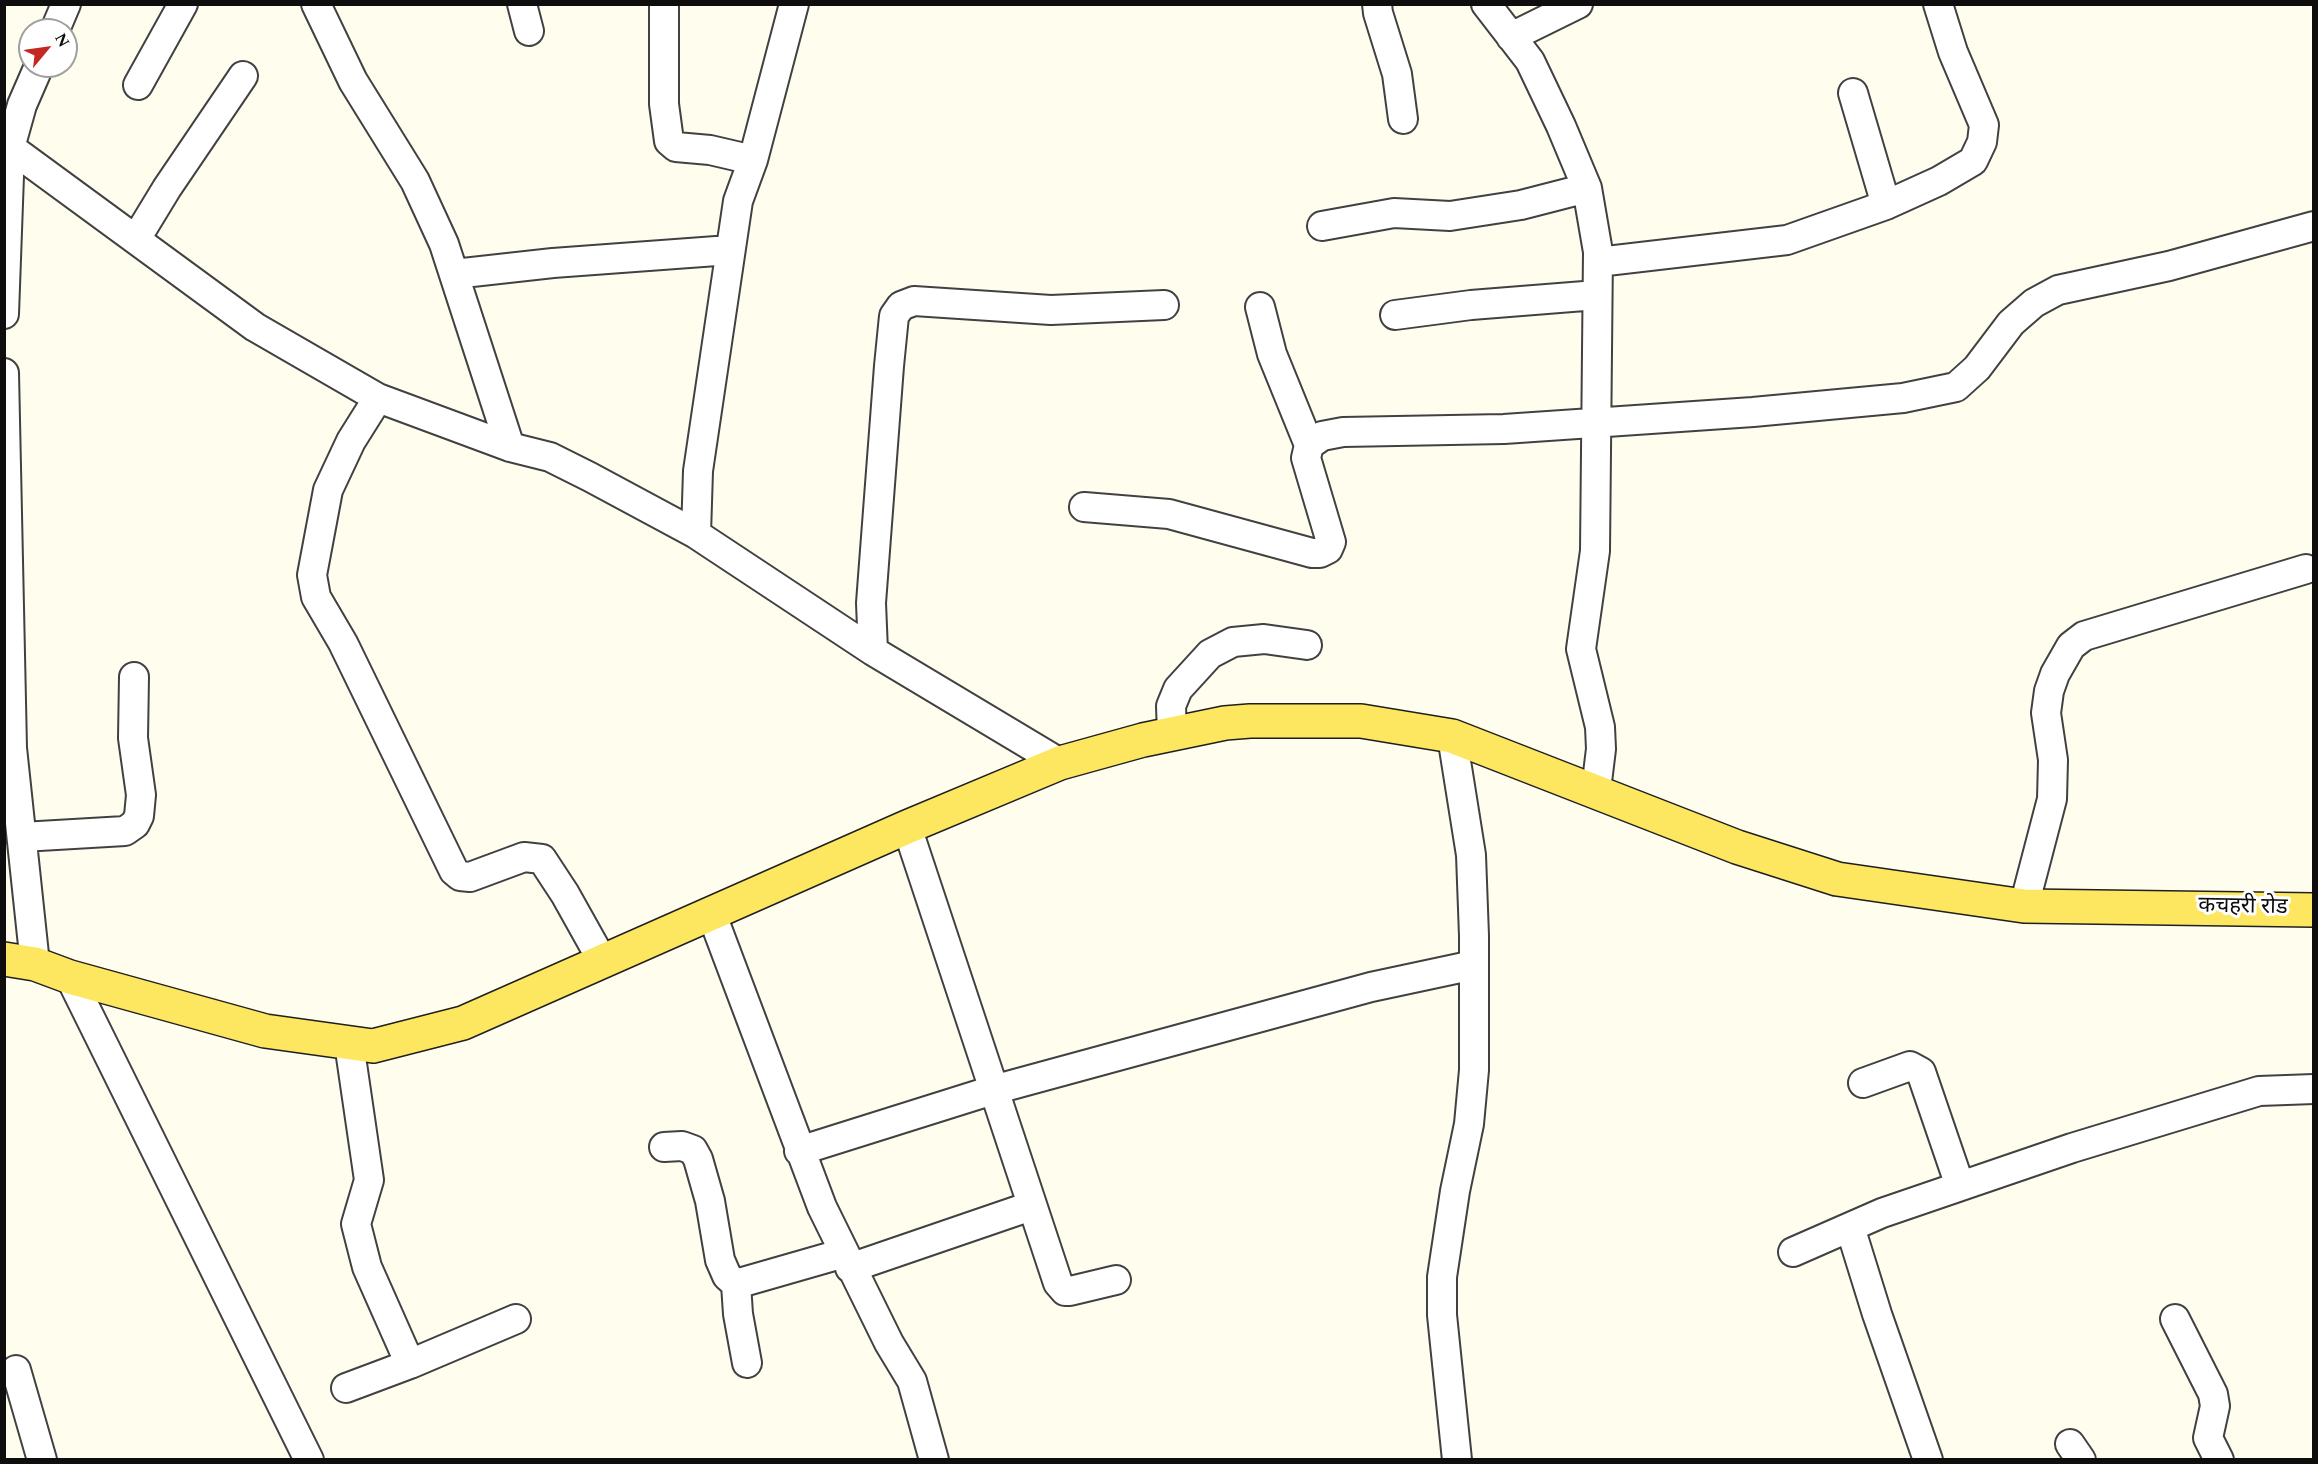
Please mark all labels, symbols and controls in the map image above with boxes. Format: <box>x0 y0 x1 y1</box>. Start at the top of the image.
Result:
north arrow <box>18 18 78 78</box>
text: N <box>48 29 76 52</box>
street label: कचहरी रोड <box>2198 894 2288 922</box>

